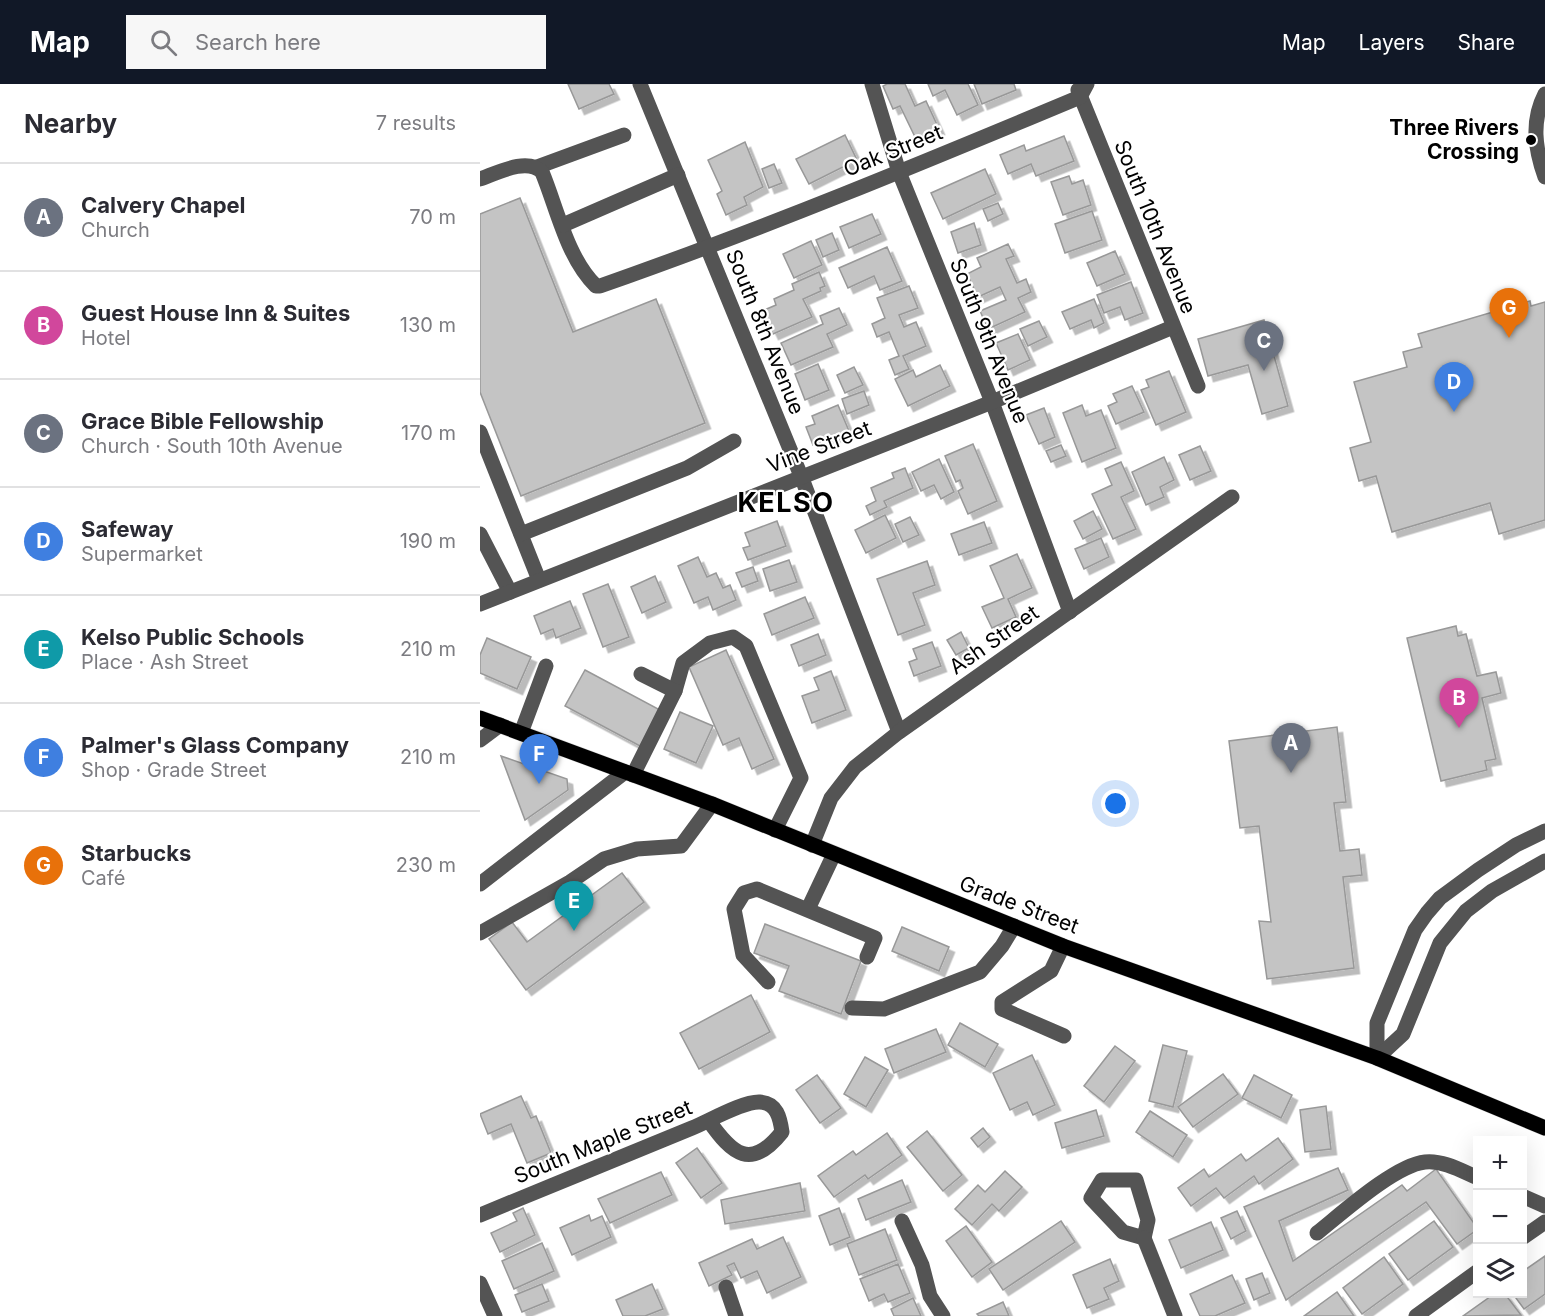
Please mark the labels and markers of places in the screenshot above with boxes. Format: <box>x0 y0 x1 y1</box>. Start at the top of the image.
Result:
place label: Three Rivers Crossing <box>1389 115 1519 164</box>
marker: Three Rivers Crossing <box>1524 133 1538 147</box>
pin: G <box>1490 288 1528 338</box>
pin: C <box>1244 322 1284 371</box>
pin: D <box>1434 362 1474 412</box>
pin: B <box>1440 678 1478 728</box>
pin: A <box>1272 724 1310 773</box>
pin: F <box>520 734 558 784</box>
pin: E <box>554 882 593 931</box>

